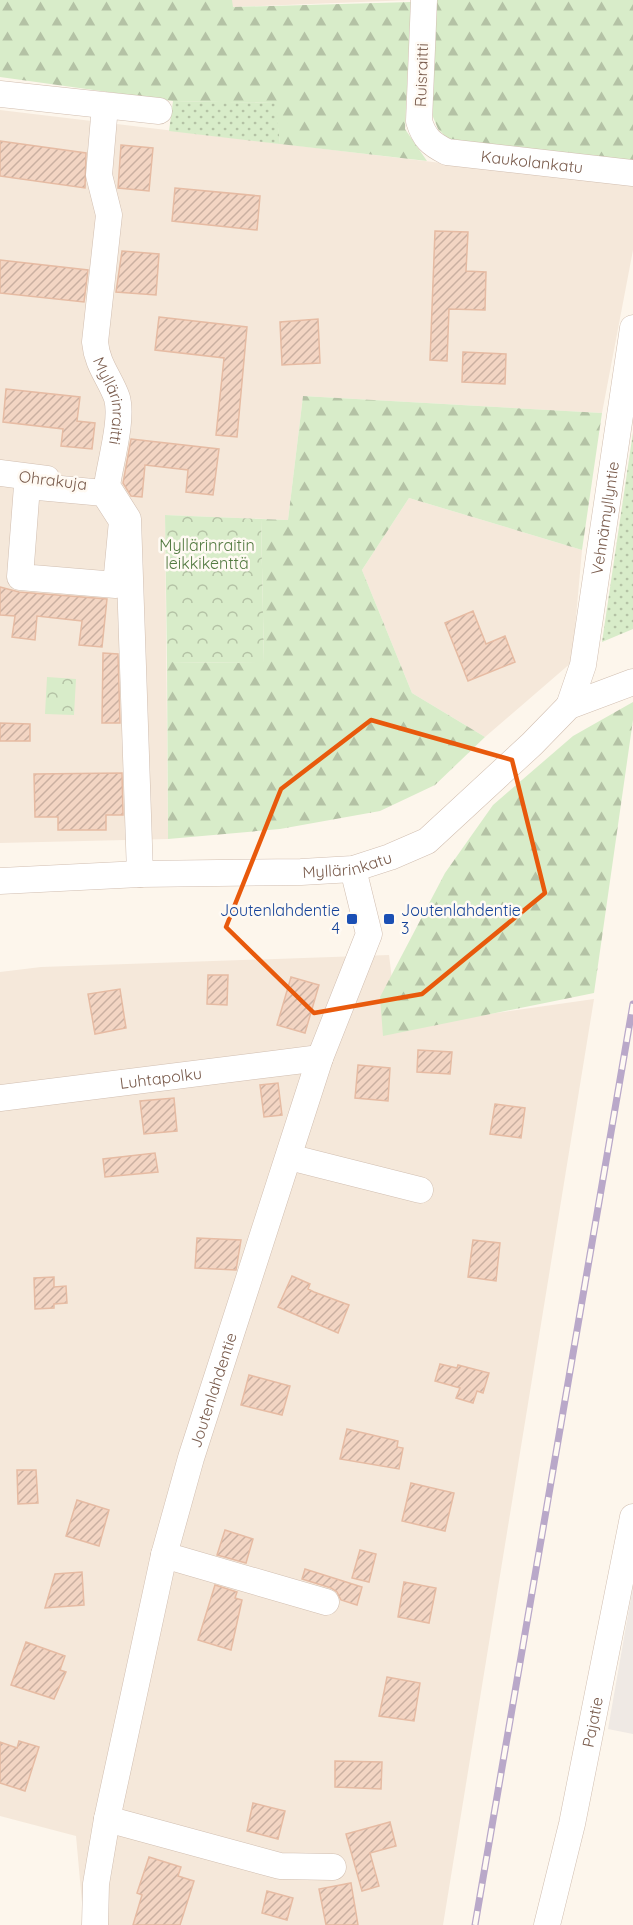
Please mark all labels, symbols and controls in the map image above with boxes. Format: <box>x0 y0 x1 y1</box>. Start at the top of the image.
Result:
street label: Ruisraitti <box>410 43 432 107</box>
street label: Kaukolankatu <box>480 146 584 177</box>
street label: Myllärinraitti <box>89 354 129 446</box>
street label: Vehnämyllyntie <box>587 460 623 576</box>
street label: Ohrakuja <box>18 466 88 494</box>
park label: Myllärinraitin leikkikenttä <box>159 535 255 573</box>
street label: Myllärinkatu <box>302 847 394 882</box>
place label: Joutenlahdentie 4 <box>220 900 340 938</box>
place label: Joutenlahdentie 3 <box>401 900 521 938</box>
marker: Joutenlahdentie 4 <box>345 912 359 926</box>
marker: Joutenlahdentie 3 <box>382 912 396 926</box>
street label: Luhtapolku <box>119 1063 203 1093</box>
street label: Joutenlahdentie <box>185 1330 241 1450</box>
street label: Pajatie <box>577 1695 607 1749</box>

